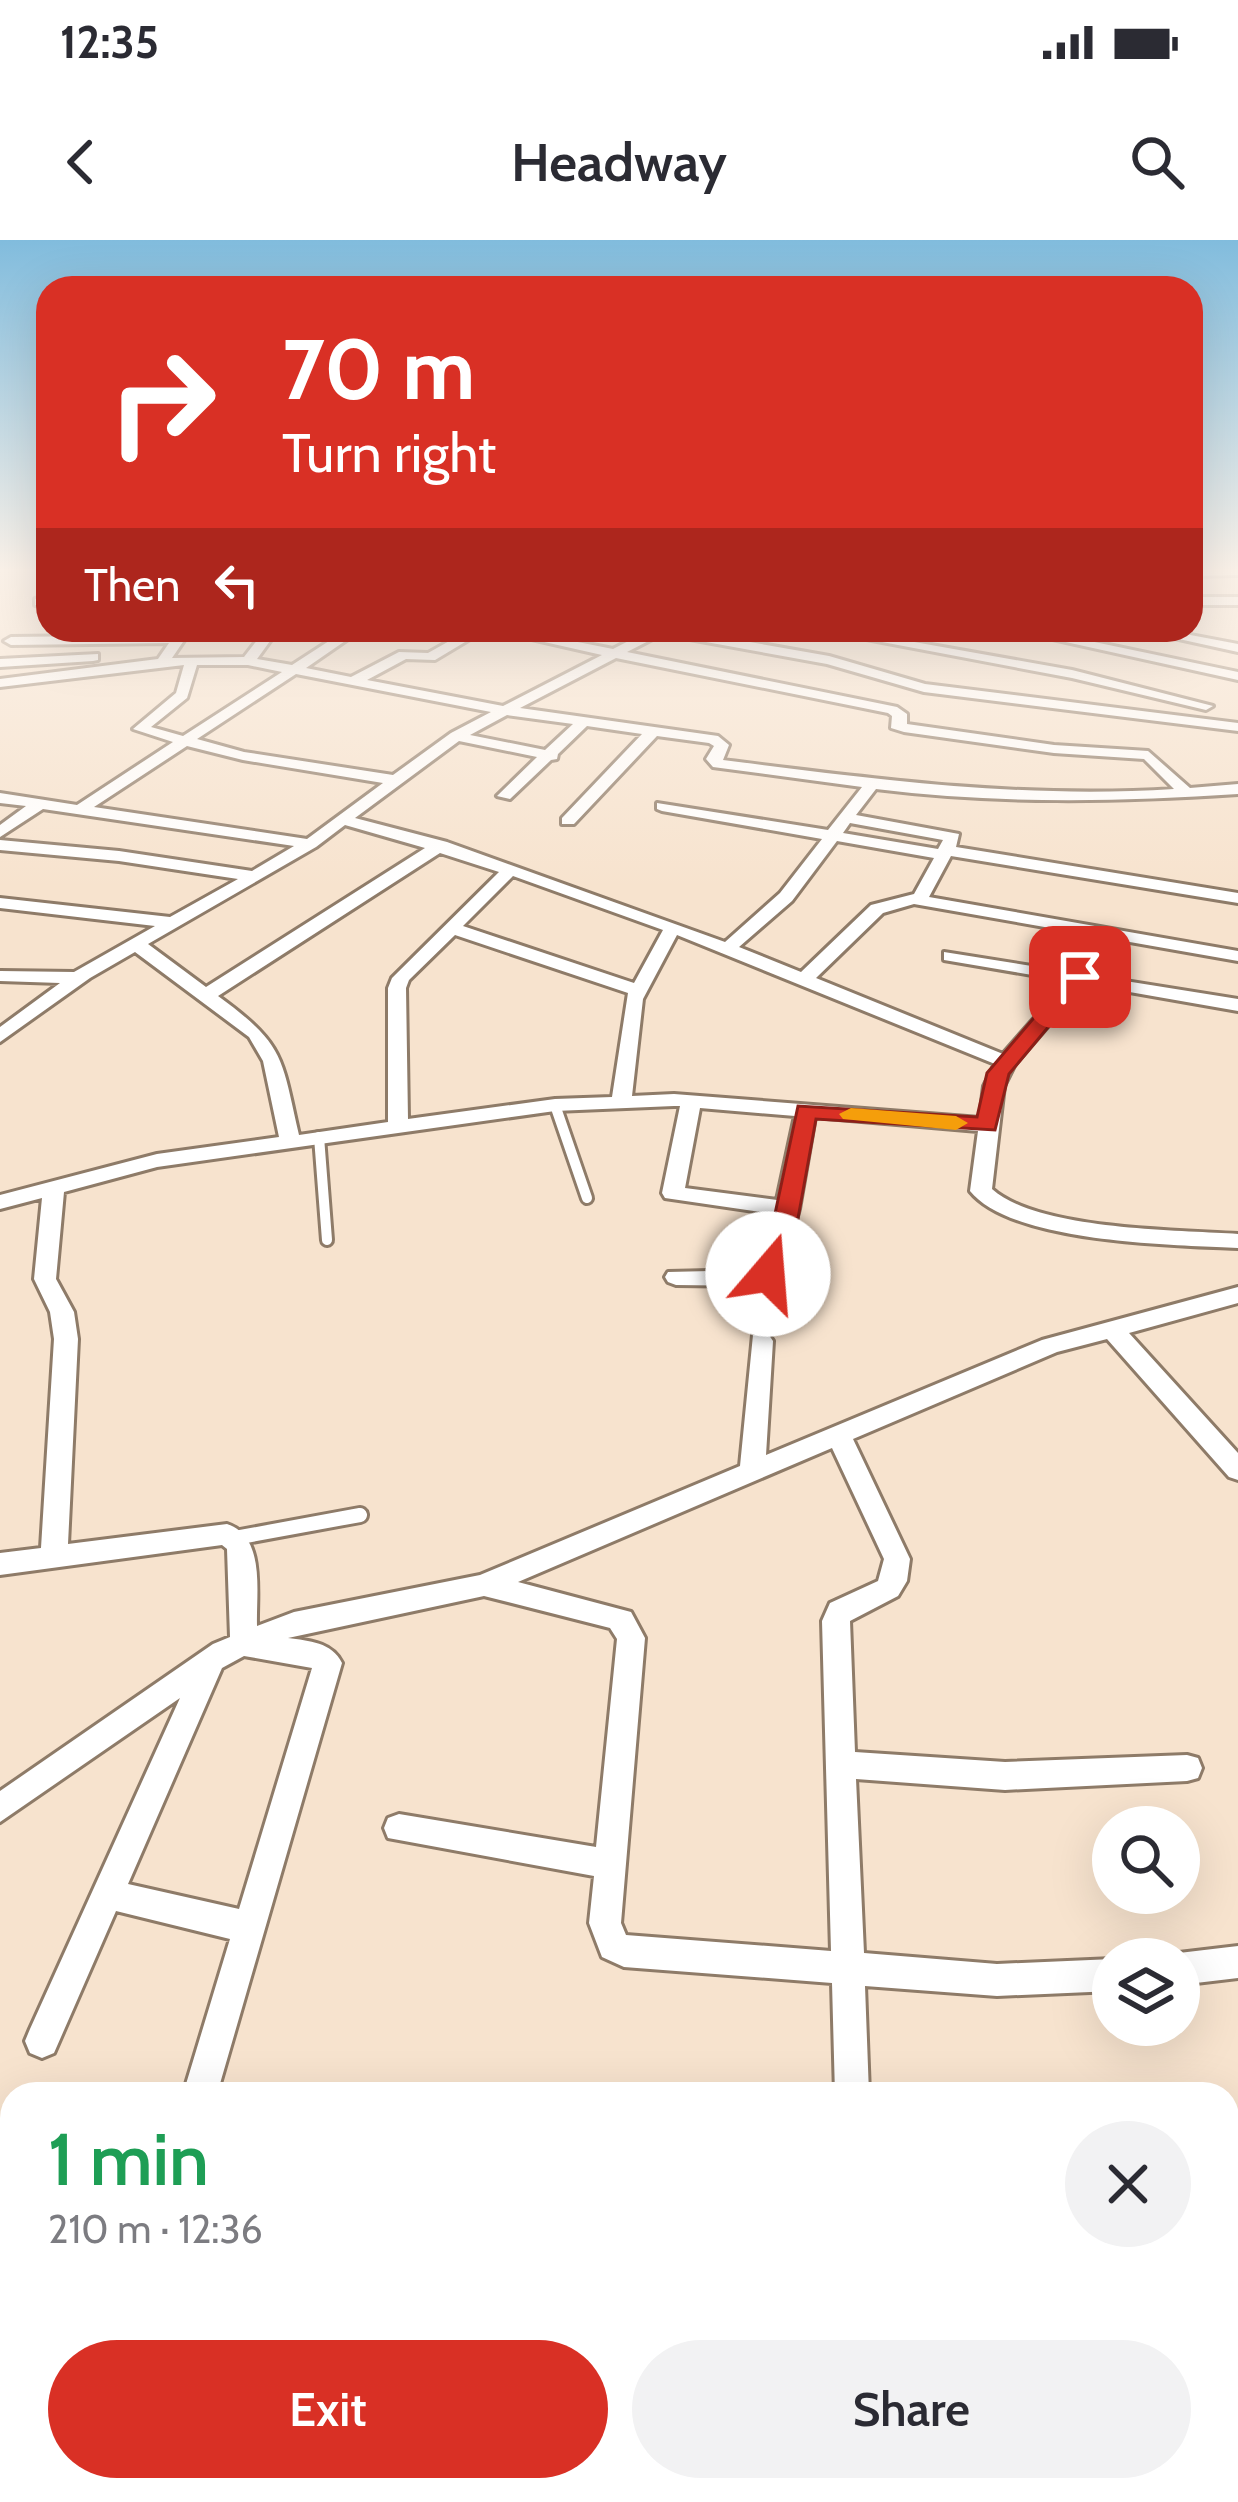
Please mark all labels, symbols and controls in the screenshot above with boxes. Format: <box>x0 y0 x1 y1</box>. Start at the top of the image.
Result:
text: 12:35 <box>60 15 159 69</box>
icon: back <box>48 129 114 195</box>
text: Headway <box>511 129 727 195</box>
icon: search <box>1124 129 1190 195</box>
text: 70 m <box>282 318 475 420</box>
icon: right <box>84 324 240 480</box>
text: Turn right <box>282 420 496 486</box>
icon: left <box>204 552 270 618</box>
text: Then <box>84 558 180 612</box>
pin <box>1029 926 1131 1028</box>
icon: arrive <box>1047 944 1113 1010</box>
position arrow <box>705 1211 831 1337</box>
map controls <box>1092 1806 1200 2046</box>
button: search <box>1092 1806 1200 1914</box>
button: layers <box>1092 1938 1200 2046</box>
text: 1 min <box>48 2116 209 2203</box>
button: close <box>1065 2121 1191 2247</box>
text: 210 m · 12:36 <box>48 2205 263 2253</box>
button: Exit <box>48 2340 608 2478</box>
button: Share <box>632 2340 1191 2478</box>

